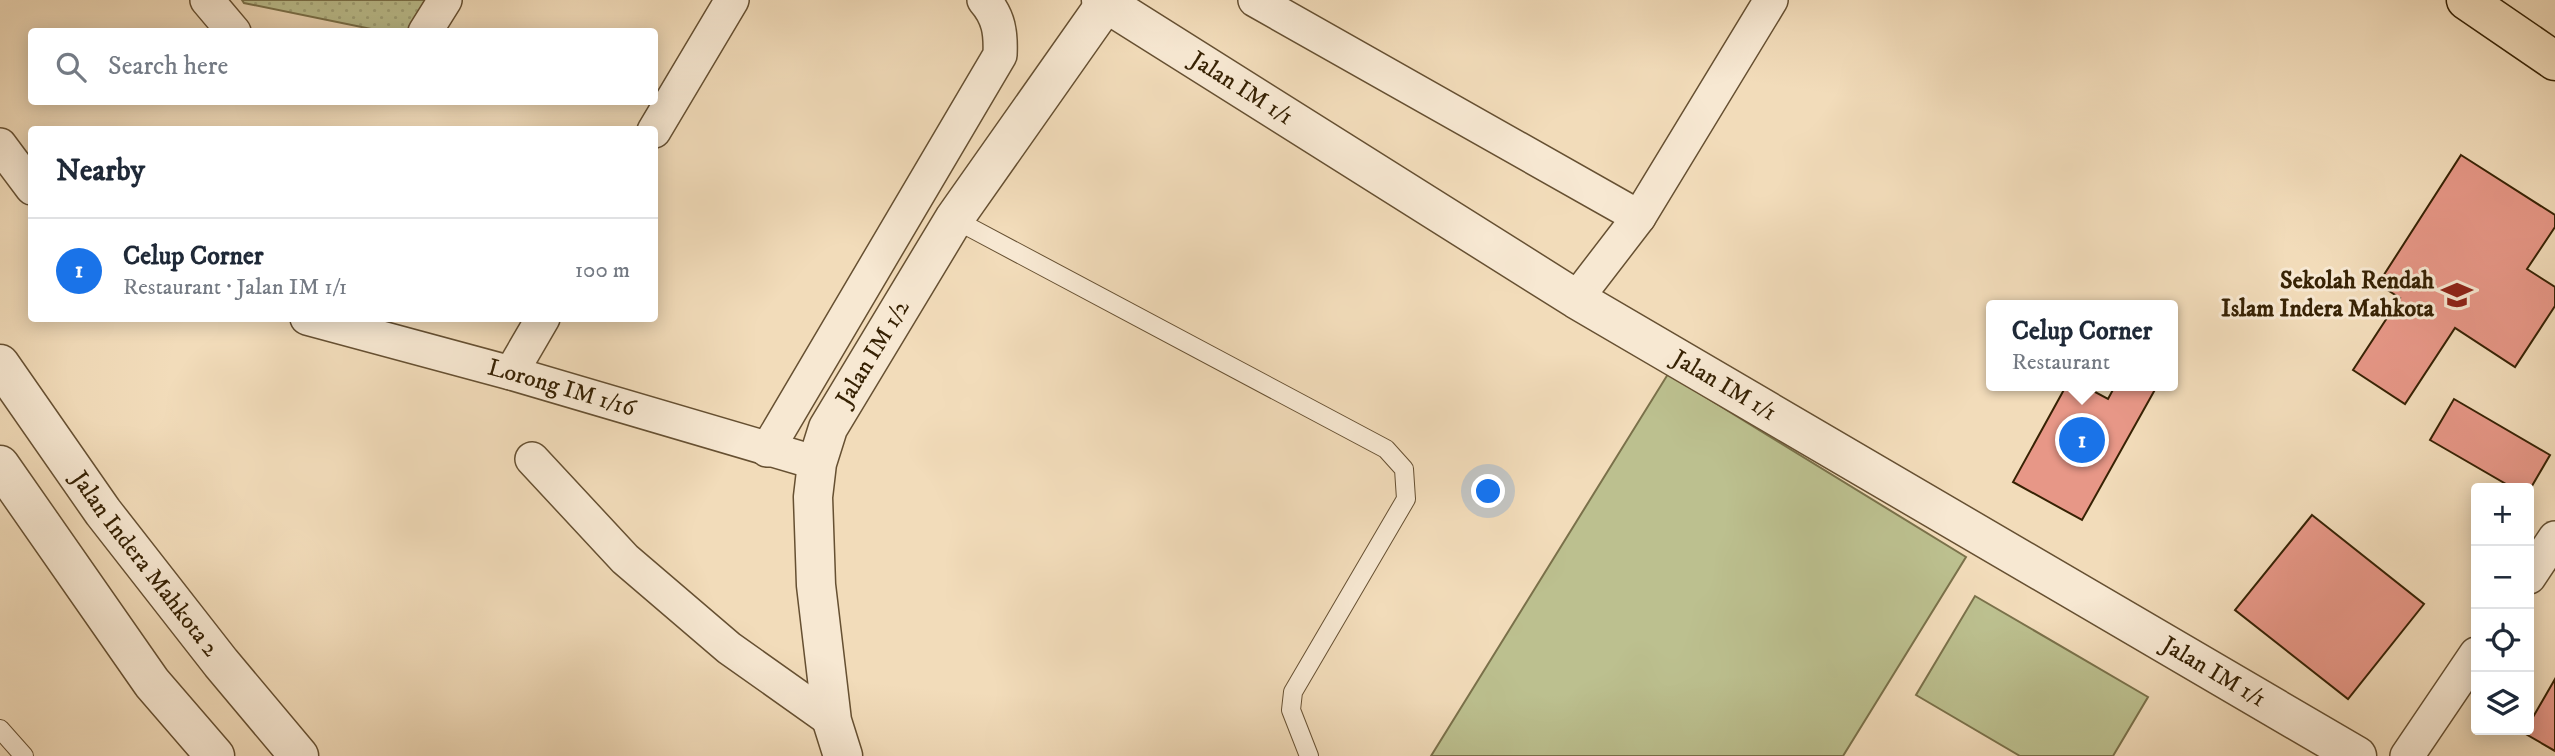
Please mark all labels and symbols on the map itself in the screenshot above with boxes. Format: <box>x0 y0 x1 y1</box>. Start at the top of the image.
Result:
street label: Jalan IM 1/1 <box>1183 44 1298 132</box>
place label: Sekolah Rendah Islam Indera Mahkota <box>2221 266 2435 324</box>
school or university icon: Sekolah Rendah Islam Indera Mahkota <box>2440 278 2474 312</box>
street label: Jalan IM 1/2 <box>829 294 917 413</box>
street label: Jalan IM 1/1 <box>1665 343 1782 428</box>
street label: Lorong IM 1/16 <box>484 352 640 424</box>
pin: 1 <box>2059 414 2105 466</box>
street label: Jalan Indera Mahkota 2 <box>63 464 226 663</box>
your location <box>1471 474 1505 508</box>
street label: Jalan IM 1/1 <box>2154 629 2271 714</box>

